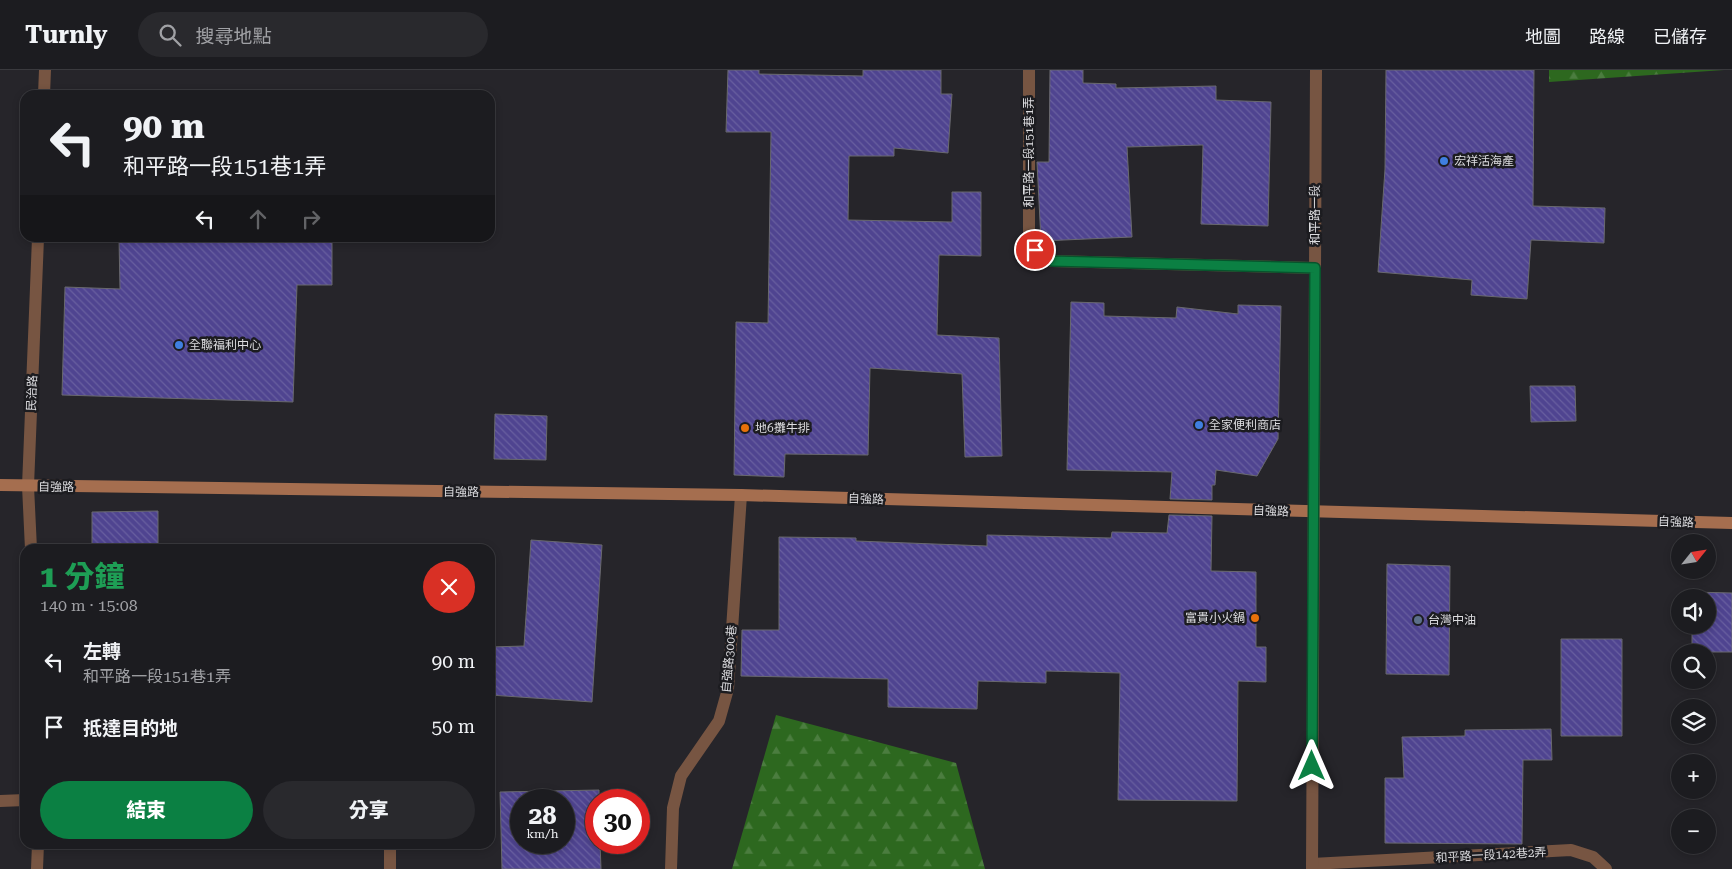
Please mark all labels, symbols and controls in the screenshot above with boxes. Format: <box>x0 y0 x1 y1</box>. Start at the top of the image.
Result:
search box <box>138 12 488 57</box>
text: Turnly <box>25 21 108 49</box>
icon: search <box>156 21 184 49</box>
text: 搜尋地點 <box>196 25 272 48</box>
text: 地圖 <box>1525 26 1561 47</box>
text: 路線 <box>1589 26 1625 47</box>
text: 已儲存 <box>1653 26 1707 47</box>
street label: 和平路一段151巷1弄 <box>1022 97 1036 207</box>
text: 90 m <box>123 106 205 147</box>
icon: left <box>40 110 105 175</box>
text: 和平路一段151巷1弄 <box>123 154 326 179</box>
place label: 宏祥活海產 <box>1454 154 1514 168</box>
marker: 宏祥活海產 <box>1438 155 1450 167</box>
street label: 和平路一段 <box>1308 185 1322 245</box>
icon: left <box>191 205 219 233</box>
icon: ahead <box>244 205 272 233</box>
icon: right <box>297 205 325 233</box>
pin <box>1014 229 1056 271</box>
icon: arrive <box>1021 236 1049 264</box>
place label: 全聯福利中心 <box>189 338 261 352</box>
marker: 全聯福利中心 <box>173 339 185 351</box>
street label: 民治路 <box>24 375 40 411</box>
place label: 全家便利商店 <box>1209 418 1281 432</box>
marker: 全家便利商店 <box>1193 419 1205 431</box>
place label: 地6攤牛排 <box>755 421 810 435</box>
marker: 地6攤牛排 <box>739 422 751 434</box>
street label: 自強路 <box>38 480 74 494</box>
street label: 自強路 <box>443 485 479 499</box>
street label: 自強路 <box>848 491 884 507</box>
street label: 自強路 <box>1253 503 1289 519</box>
street label: 自強路 <box>1658 514 1694 530</box>
north arrow <box>1671 534 1716 579</box>
map controls <box>1671 534 1716 854</box>
text: 1 分鐘 <box>40 559 124 594</box>
button: close <box>423 561 475 613</box>
button: sound <box>1671 589 1716 634</box>
text: 140 m · 15:08 <box>40 596 138 615</box>
place label: 富貴小火鍋 <box>1185 611 1245 625</box>
marker: 富貴小火鍋 <box>1249 612 1261 624</box>
place label: 台灣中油 <box>1428 613 1476 627</box>
marker: 台灣中油 <box>1412 614 1424 626</box>
street label: 自強路300巷 <box>719 624 739 694</box>
text: 左轉 <box>83 640 121 663</box>
button: search <box>1671 644 1716 689</box>
icon: left <box>40 648 68 676</box>
text: 90 m <box>432 650 475 673</box>
text: 和平路一段151巷1弄 <box>83 667 231 686</box>
button: layers <box>1671 699 1716 744</box>
icon: arrive <box>40 713 68 741</box>
text: 50 m <box>432 715 475 738</box>
text: 抵達目的地 <box>83 717 178 740</box>
position arrow <box>1285 739 1337 791</box>
button: + <box>1671 754 1716 799</box>
button: 結束 <box>40 781 253 839</box>
button: 分享 <box>263 781 475 839</box>
speed limit sign: 30 <box>585 789 650 854</box>
text: 28 <box>528 801 557 830</box>
button: − <box>1671 809 1716 854</box>
text: km/h <box>526 827 559 841</box>
street label: 和平路一段142巷2弄 <box>1435 845 1547 865</box>

